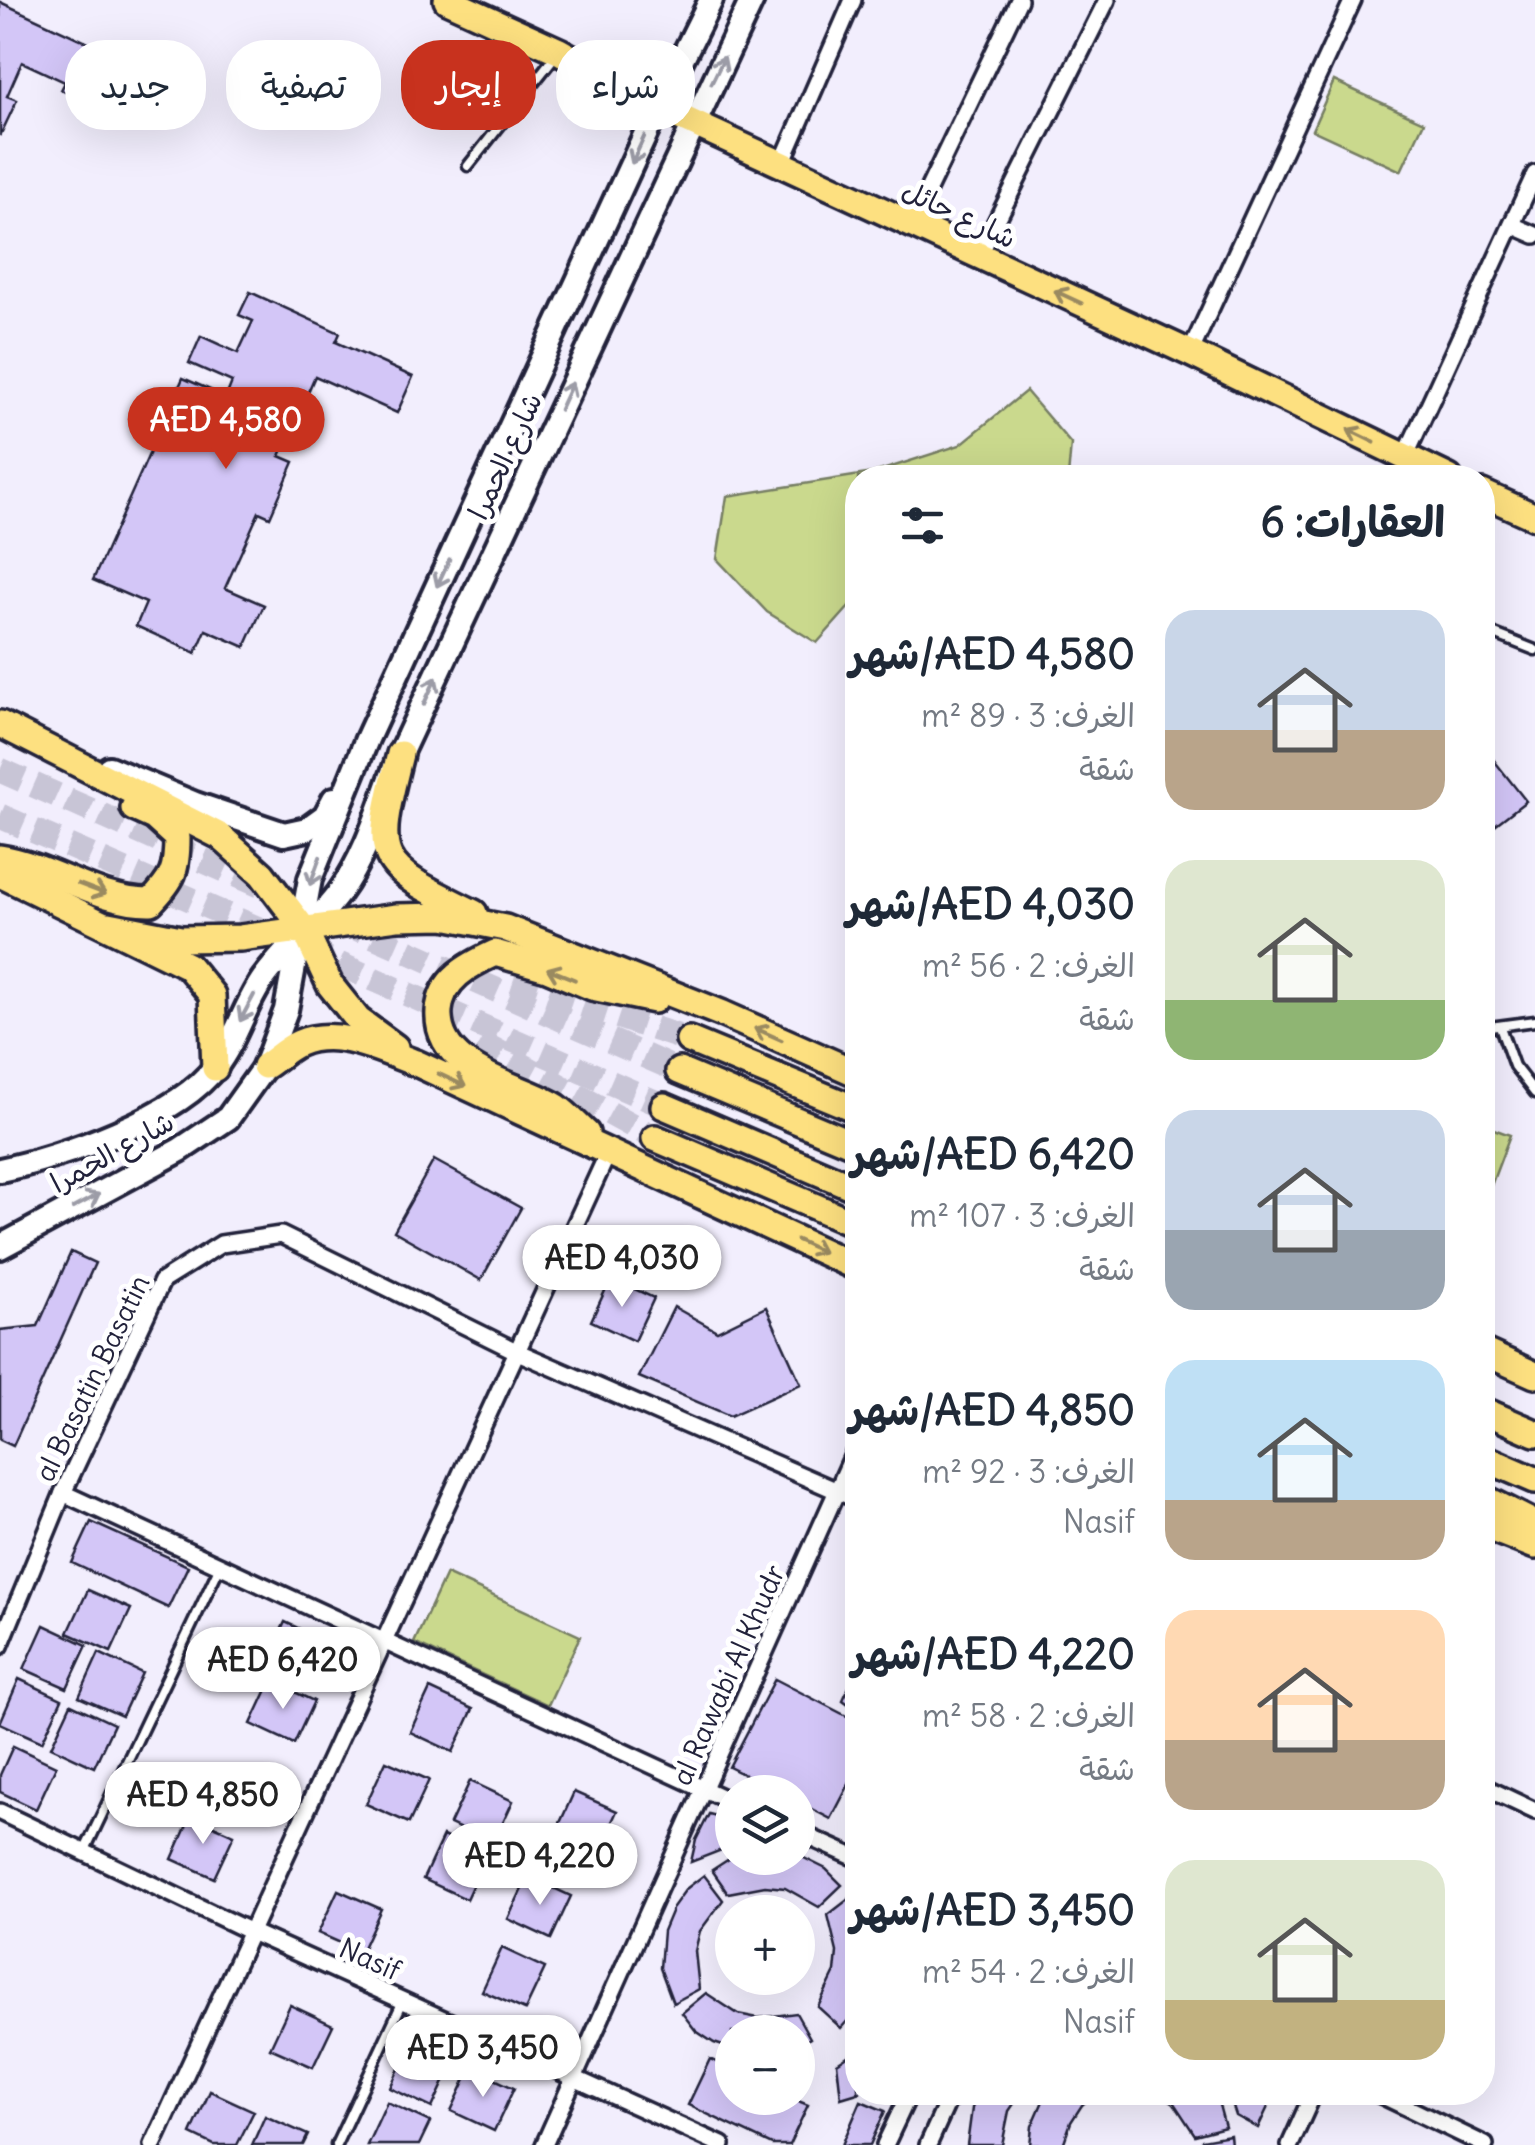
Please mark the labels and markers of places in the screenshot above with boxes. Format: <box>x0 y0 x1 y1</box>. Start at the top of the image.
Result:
pin: AED 4,580 <box>112 387 340 472</box>
pin: AED 4,030 <box>508 1225 736 1310</box>
pin: AED 6,420 <box>169 1627 397 1712</box>
pin: AED 4,850 <box>89 1762 317 1847</box>
pin: AED 4,220 <box>426 1823 654 1908</box>
pin: AED 3,450 <box>369 2015 597 2100</box>

